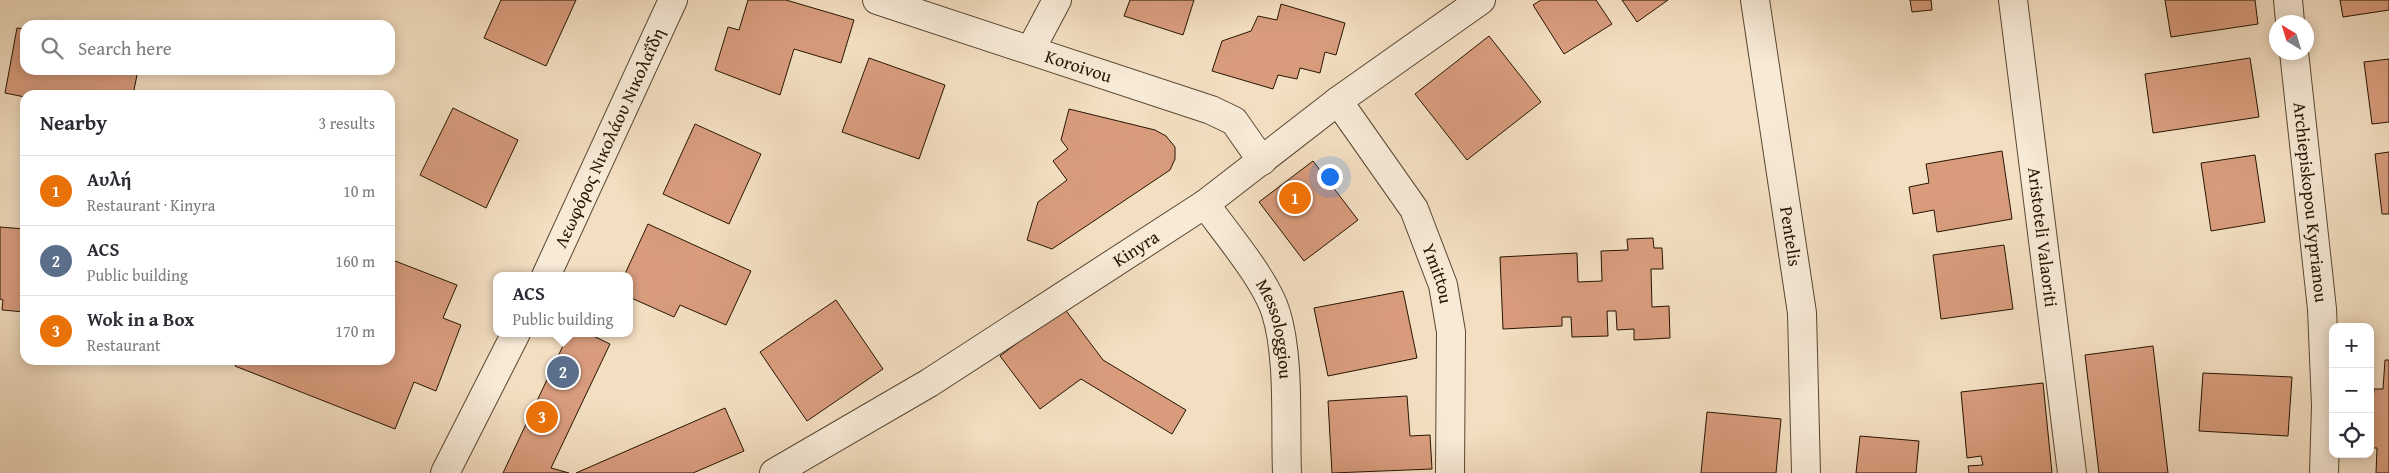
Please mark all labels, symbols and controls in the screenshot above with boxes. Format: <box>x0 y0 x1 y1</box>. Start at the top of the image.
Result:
north arrow <box>2269 15 2314 60</box>
search box <box>20 20 395 75</box>
street label: Λεωφόρος Νικολάου Νικολαΐδη <box>547 23 671 252</box>
icon: search <box>38 34 66 62</box>
text: Search here <box>78 34 172 62</box>
street label: Koroivou <box>1042 42 1116 90</box>
street label: Archiepiskopou Kyprianou <box>2287 101 2335 304</box>
text: Nearby <box>40 107 107 138</box>
text: 3 results <box>318 111 375 135</box>
your location <box>1317 164 1343 190</box>
text: Αυλή <box>87 165 131 193</box>
street label: Aristoteli Valaoriti <box>2021 166 2065 309</box>
text: 1 <box>52 179 60 203</box>
text: 10 m <box>343 179 375 203</box>
pin: 1 <box>1279 179 1311 217</box>
text: Restaurant · Kinyra <box>87 193 215 217</box>
street label: Pentelis <box>1773 204 1809 268</box>
street label: Kinyra <box>1107 223 1165 273</box>
text: ACS <box>87 235 120 263</box>
street label: Ymittou <box>1415 239 1460 306</box>
text: 2 <box>52 249 60 273</box>
text: 160 m <box>335 249 375 273</box>
text: Public building <box>87 263 188 287</box>
popup <box>493 272 633 337</box>
street label: Messologgiou <box>1249 274 1300 380</box>
text: ACS <box>512 279 545 307</box>
text: Wok in a Box <box>87 305 194 333</box>
text: Public building <box>512 307 614 331</box>
text: 3 <box>52 319 60 343</box>
text: 170 m <box>335 319 375 343</box>
map controls <box>2329 323 2374 458</box>
button: + <box>2329 323 2374 368</box>
text: Restaurant <box>87 333 161 357</box>
pin: 2 <box>547 353 579 391</box>
button: − <box>2329 368 2374 413</box>
pin: 3 <box>526 398 558 436</box>
button: locate <box>2329 413 2374 458</box>

